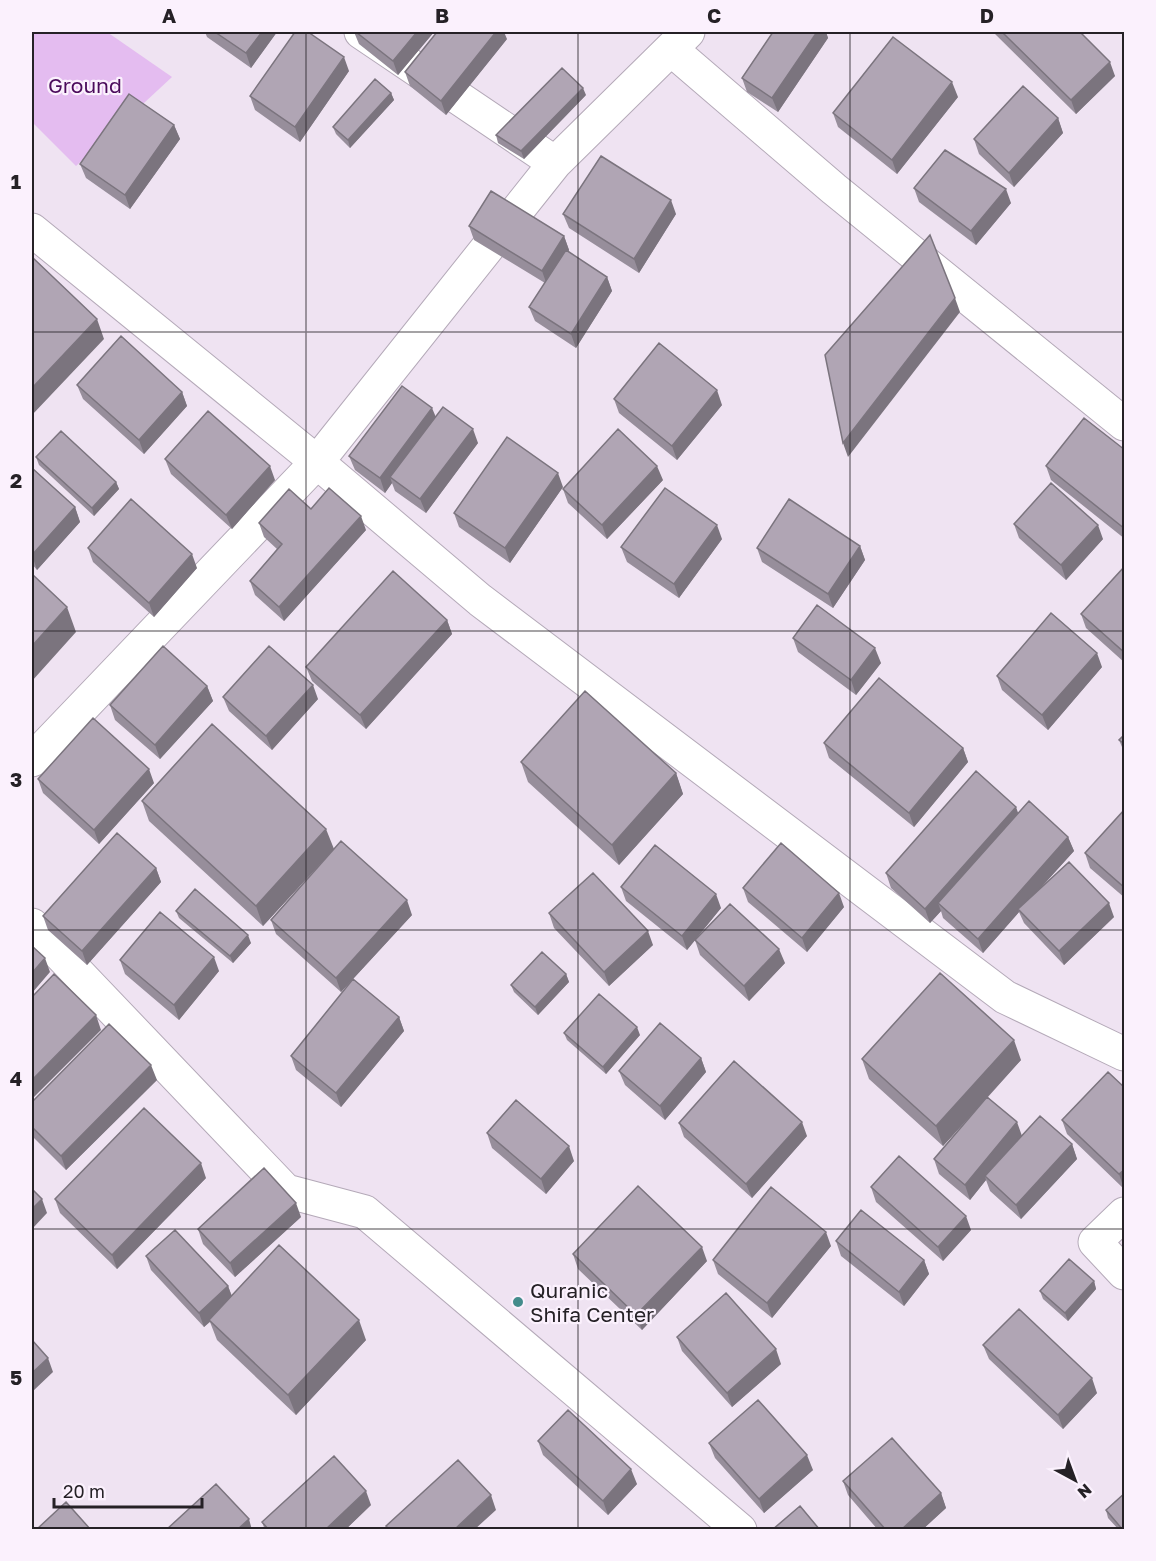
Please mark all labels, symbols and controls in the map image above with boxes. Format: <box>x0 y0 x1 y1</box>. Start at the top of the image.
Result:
text: A <box>162 3 176 27</box>
text: B <box>435 3 449 27</box>
text: C <box>707 3 721 27</box>
text: D <box>980 3 994 27</box>
park label: Ground <box>48 72 122 98</box>
text: 1 <box>11 169 21 193</box>
text: 2 <box>10 468 22 492</box>
text: 3 <box>10 767 22 791</box>
text: 4 <box>10 1066 22 1090</box>
place label: Quranic Shifa Center <box>530 1277 654 1327</box>
marker: Quranic Shifa Center <box>511 1295 525 1309</box>
text: 5 <box>10 1365 22 1389</box>
north arrow <box>1045 1450 1105 1510</box>
scale bar <box>54 1471 202 1509</box>
text: 20 m <box>63 1480 105 1502</box>
text: N <box>1074 1480 1096 1503</box>

